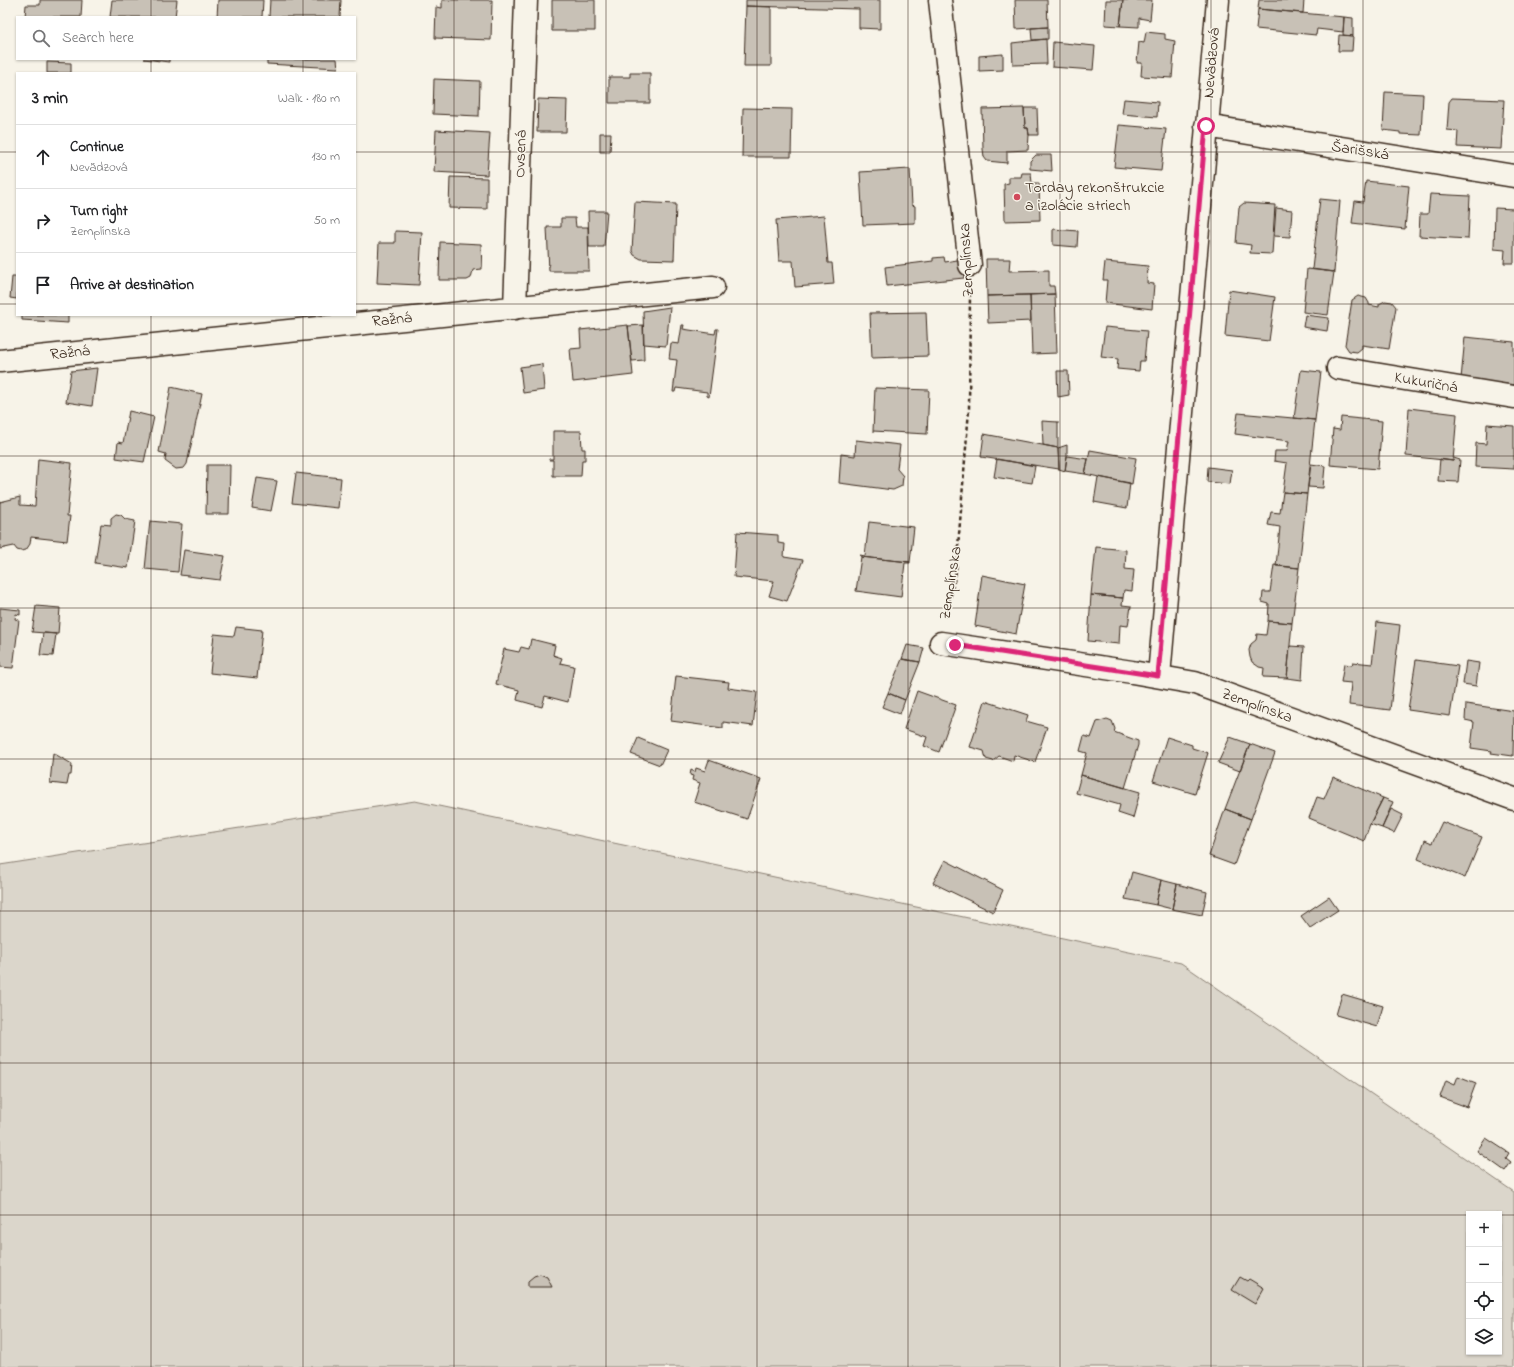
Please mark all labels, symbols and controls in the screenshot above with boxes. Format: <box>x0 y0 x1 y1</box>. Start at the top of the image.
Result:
search box <box>16 16 356 60</box>
icon: search <box>30 27 52 49</box>
text: Search here <box>62 27 134 49</box>
street label: Nevädzová <box>1197 27 1227 99</box>
text: 3 min <box>32 86 68 111</box>
text: Walk · 180 m <box>278 89 340 108</box>
route start <box>1197 117 1215 135</box>
street label: Ovsená <box>508 130 534 178</box>
street label: Šarišská <box>1329 135 1391 167</box>
text: Continue <box>70 136 124 158</box>
icon: ahead <box>32 146 54 168</box>
text: 130 m <box>312 147 340 166</box>
text: Nevädzová <box>70 158 127 177</box>
place label: Torday rekonštrukcie a izolácie striech <box>1025 176 1165 218</box>
marker: Torday rekonštrukcie a izolácie striech <box>1012 192 1022 202</box>
text: Turn right <box>70 200 128 222</box>
icon: right <box>32 210 54 232</box>
text: 50 m <box>314 211 340 230</box>
text: Zemplínska <box>70 222 130 241</box>
street label: Zemplínska <box>953 222 981 298</box>
icon: arrive <box>32 274 54 296</box>
text: Arrive at destination <box>70 274 194 296</box>
street label: Ražná <box>371 306 413 334</box>
street label: Ražná <box>49 339 91 367</box>
street label: Kukuričná <box>1392 366 1460 400</box>
street label: Zemplínska <box>933 545 969 621</box>
route end <box>946 636 964 654</box>
street label: Zemplínska <box>1218 682 1296 730</box>
map controls <box>1466 1211 1502 1355</box>
button: + <box>1466 1211 1502 1247</box>
button: − <box>1466 1247 1502 1283</box>
button: locate <box>1466 1283 1502 1319</box>
button: layers <box>1466 1319 1502 1355</box>

